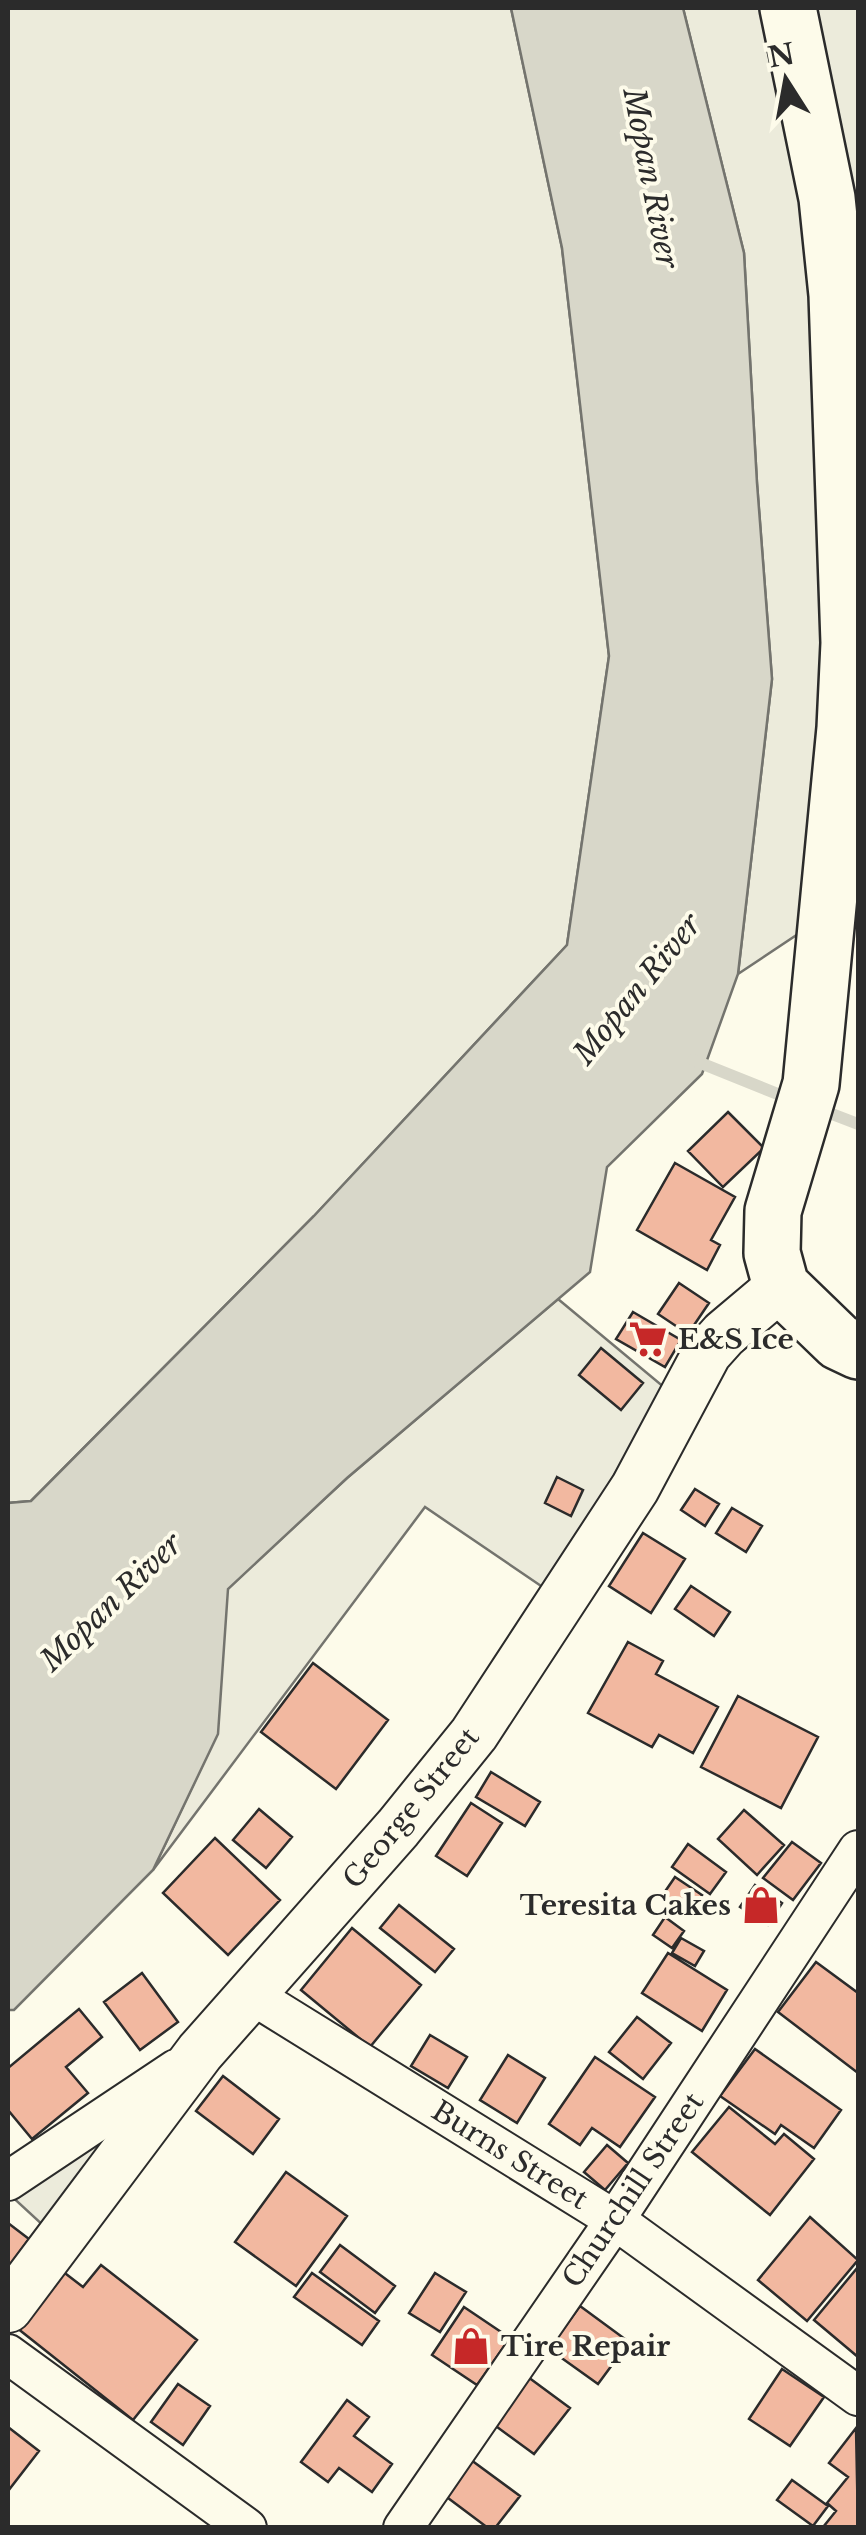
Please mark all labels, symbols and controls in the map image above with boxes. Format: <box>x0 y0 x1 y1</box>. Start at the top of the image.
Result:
north arrow <box>736 30 836 130</box>
text: N <box>765 36 798 76</box>
water label: Mopan River <box>615 84 687 272</box>
water label: Mopan River <box>564 905 710 1072</box>
supermarket icon: E&S Ice <box>627 1318 669 1360</box>
place label: E&S Ice <box>678 1322 794 1357</box>
water label: Mopan River <box>32 1524 190 1679</box>
street label: George Street <box>335 1720 487 1896</box>
shop icon: Teresita Cakes <box>740 1884 782 1926</box>
place label: Teresita Cakes <box>520 1888 731 1923</box>
street label: Churchill Street <box>555 2085 711 2294</box>
street label: Burns Street <box>425 2093 595 2217</box>
shop icon: Tire Repair <box>450 2325 492 2367</box>
place label: Tire Repair <box>501 2329 670 2364</box>

